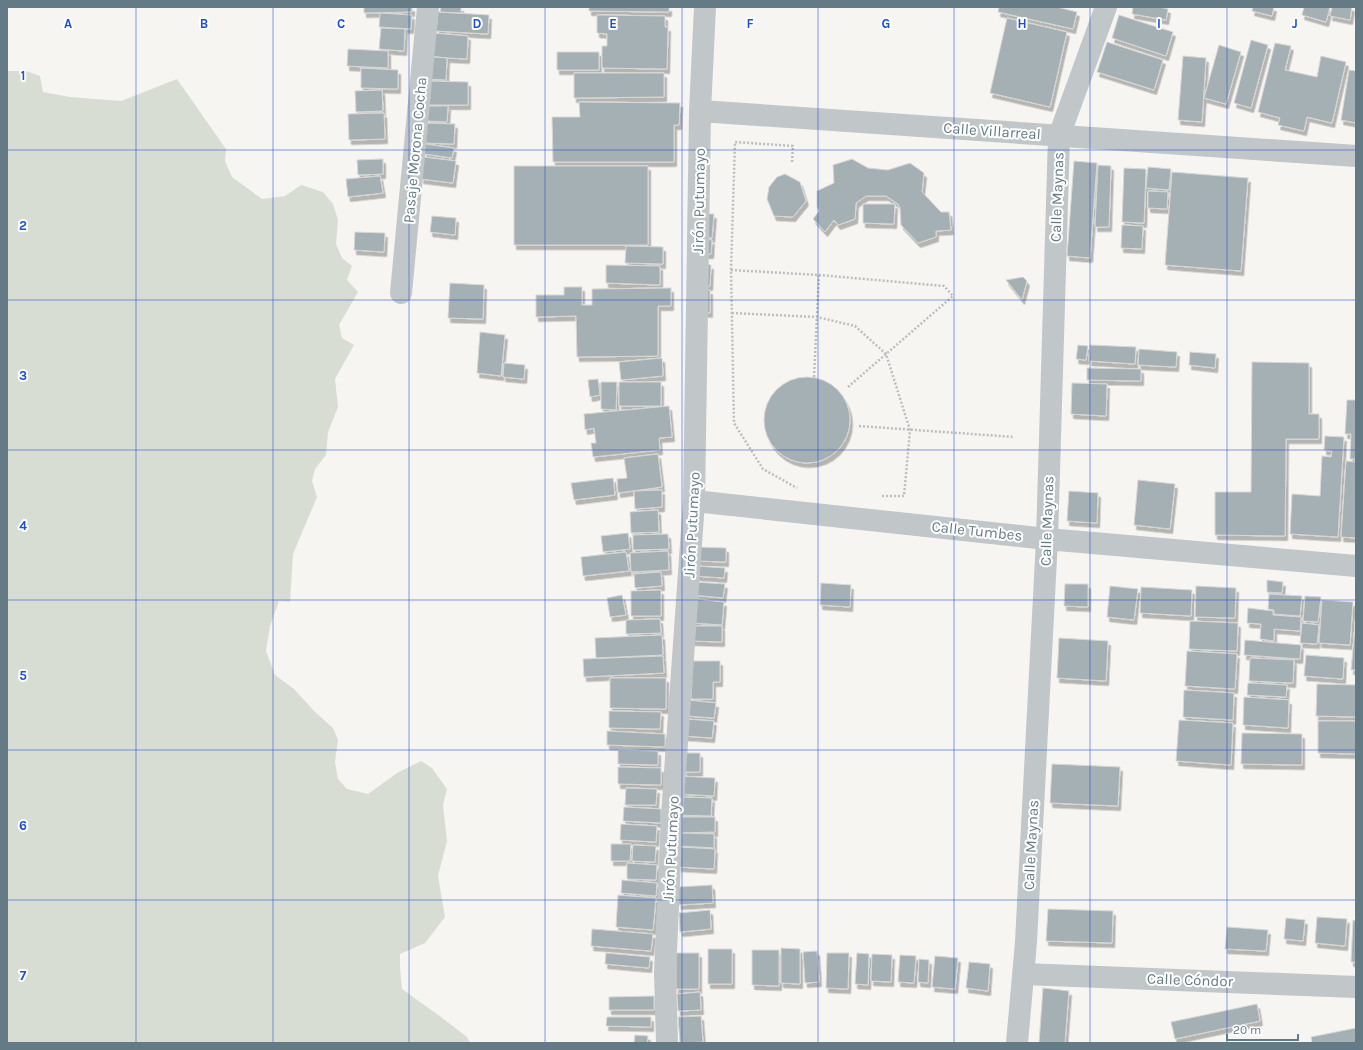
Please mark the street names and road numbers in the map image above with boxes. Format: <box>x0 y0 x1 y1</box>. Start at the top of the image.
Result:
street label: Pasaje Morona Cocha <box>400 76 430 224</box>
street label: Calle Villarreal <box>943 119 1041 143</box>
street label: Jirón Putumayo <box>689 148 709 254</box>
street label: Calle Maynas <box>1046 152 1068 242</box>
street label: Jirón Putumayo <box>680 471 704 579</box>
street label: Calle Maynas <box>1036 476 1058 566</box>
street label: Calle Tumbes <box>931 517 1023 545</box>
street label: Jirón Putumayo <box>659 795 683 903</box>
street label: Calle Maynas <box>1020 799 1042 891</box>
street label: Calle Cóndor <box>1147 970 1234 991</box>

